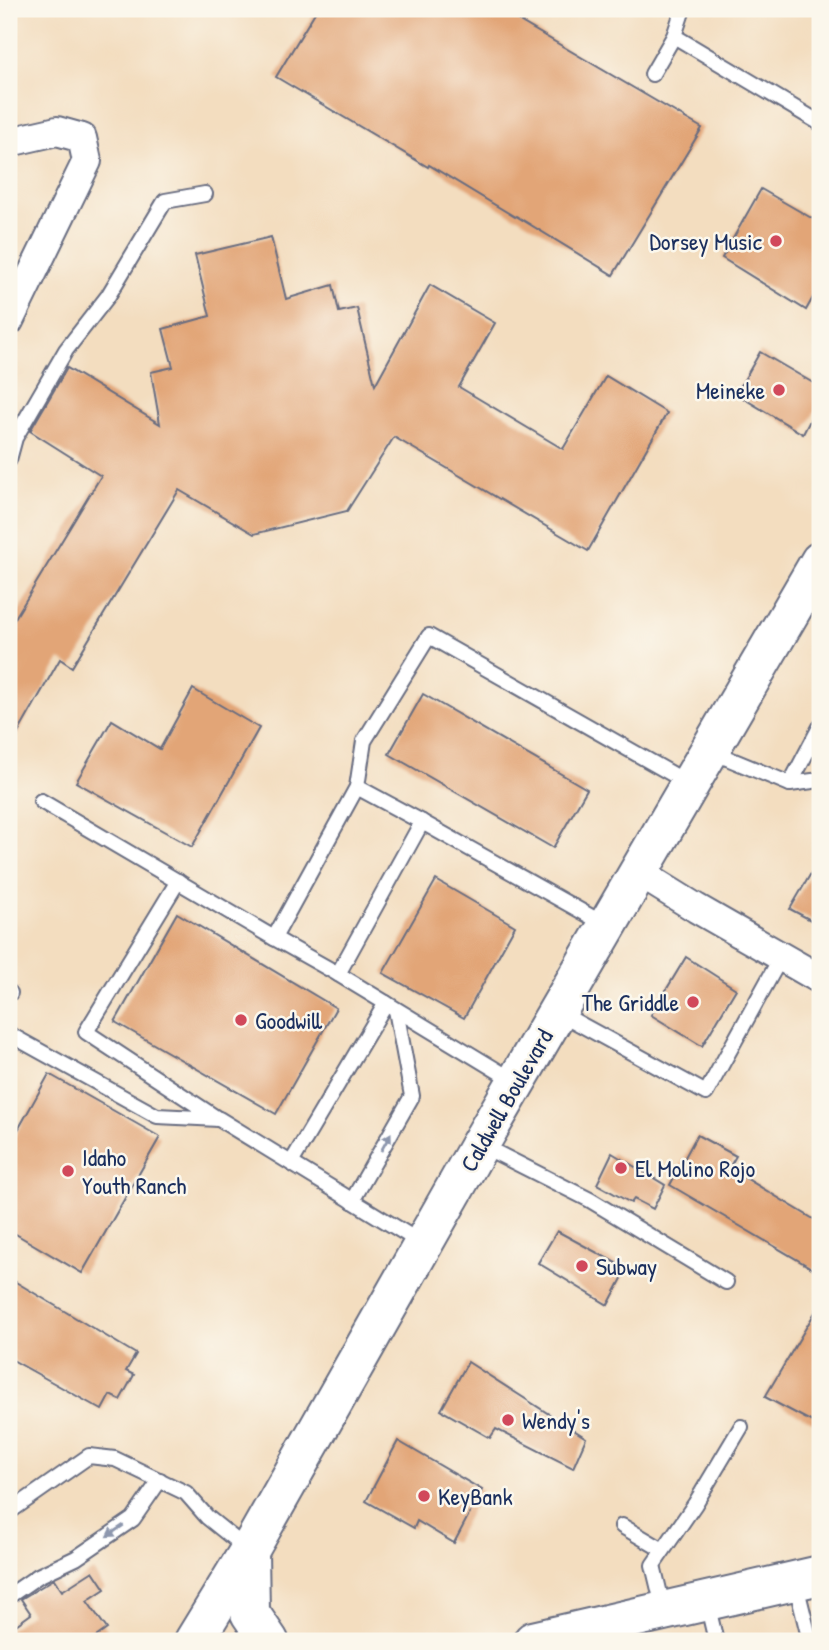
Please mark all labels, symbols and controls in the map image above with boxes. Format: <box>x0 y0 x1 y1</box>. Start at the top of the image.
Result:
place label: Dorsey Music <box>649 225 763 257</box>
marker: Dorsey Music <box>768 233 784 249</box>
place label: Meineke <box>696 374 765 406</box>
marker: Meineke <box>771 382 787 398</box>
place label: The Griddle <box>582 986 679 1018</box>
marker: The Griddle <box>685 994 701 1010</box>
place label: Goodwill <box>255 1004 323 1036</box>
marker: Goodwill <box>233 1012 249 1028</box>
street label: Caldwell Boulevard <box>452 1023 560 1177</box>
one-way arrow <box>380 1132 392 1151</box>
place label: Idaho Youth Ranch <box>82 1141 186 1201</box>
place label: El Molino Rojo <box>635 1152 755 1184</box>
marker: El Molino Rojo <box>613 1160 629 1176</box>
marker: Idaho Youth Ranch <box>60 1163 76 1179</box>
place label: Subway <box>596 1250 657 1282</box>
marker: Subway <box>574 1258 590 1274</box>
place label: Wendy's <box>522 1404 590 1436</box>
marker: Wendy's <box>500 1412 516 1428</box>
place label: KeyBank <box>438 1480 513 1512</box>
marker: KeyBank <box>416 1488 432 1504</box>
one-way arrow <box>106 1524 124 1538</box>

